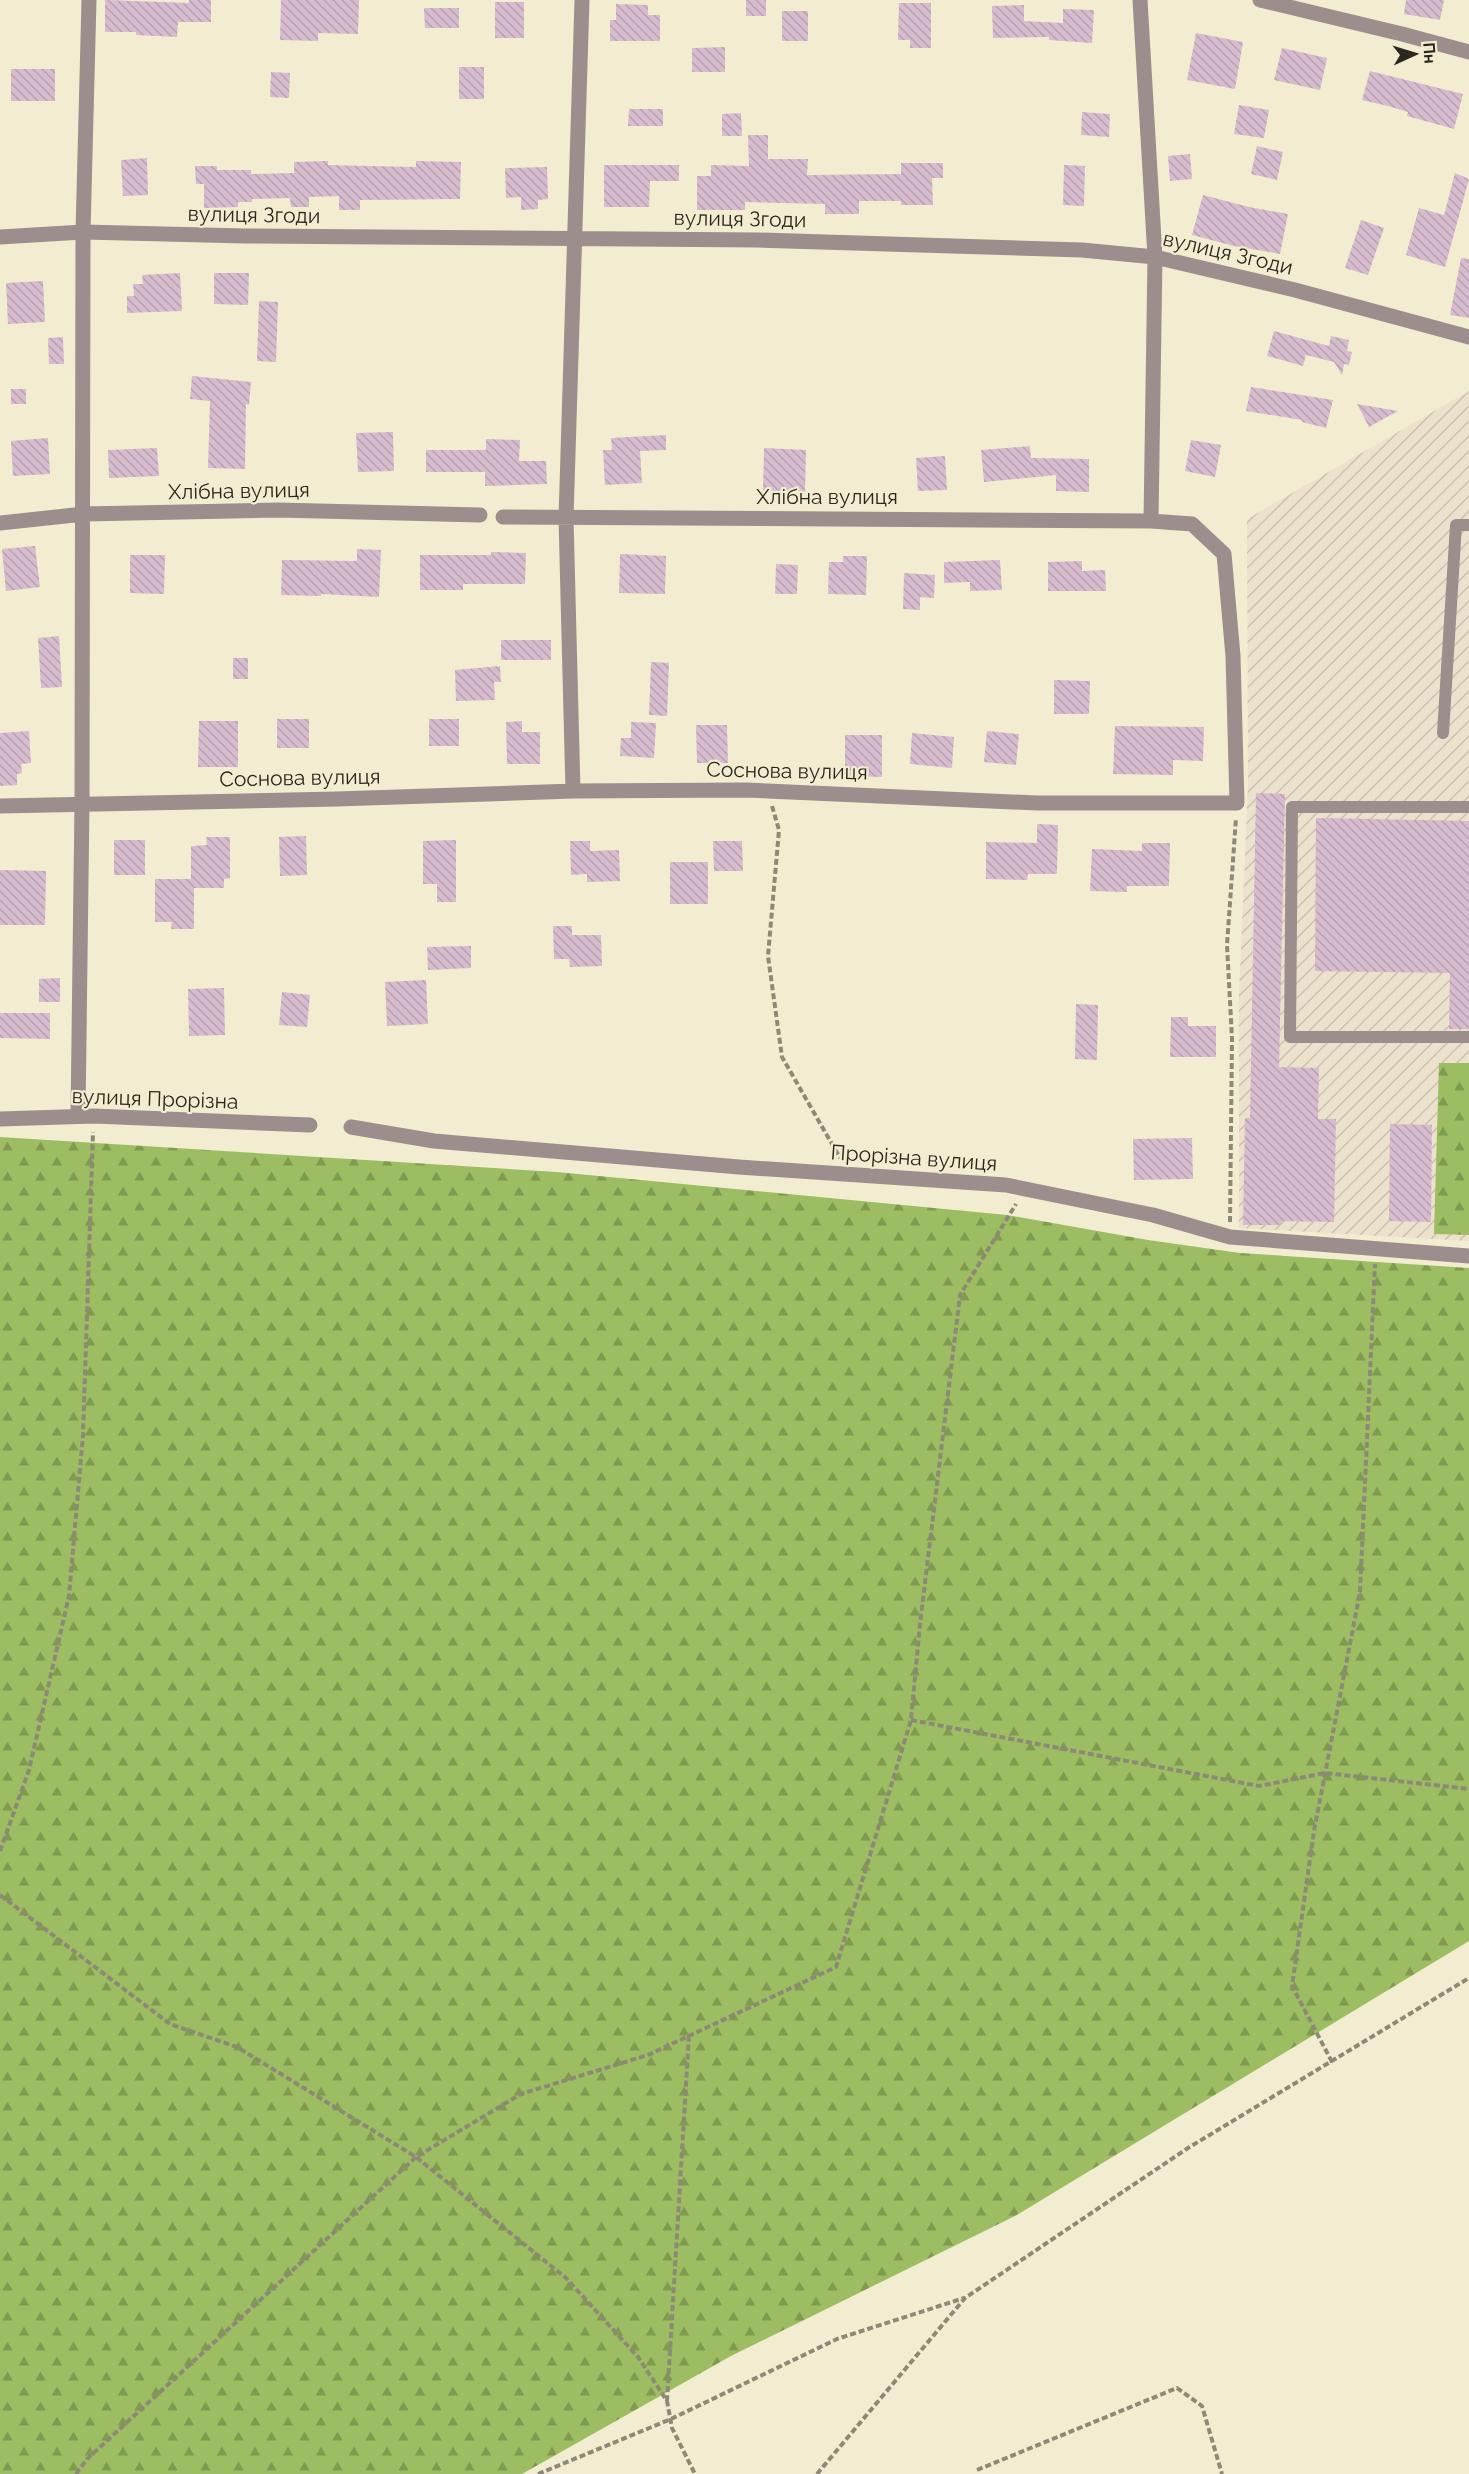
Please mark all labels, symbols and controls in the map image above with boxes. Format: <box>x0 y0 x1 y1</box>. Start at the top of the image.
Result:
north arrow <box>1385 24 1445 84</box>
text: Пн <box>1419 42 1440 64</box>
street label: вулиця Згоди <box>188 201 320 228</box>
street label: вулиця Згоди <box>674 205 806 232</box>
street label: вулиця Згоди <box>1161 225 1295 280</box>
street label: Хлібна вулиця <box>168 477 310 504</box>
street label: Хлібна вулиця <box>756 484 898 509</box>
street label: Соснова вулиця <box>706 757 868 784</box>
street label: Соснова вулиця <box>219 764 381 791</box>
street label: вулиця Прорізна <box>71 1083 239 1114</box>
street label: Прорізна вулиця <box>830 1139 998 1176</box>

